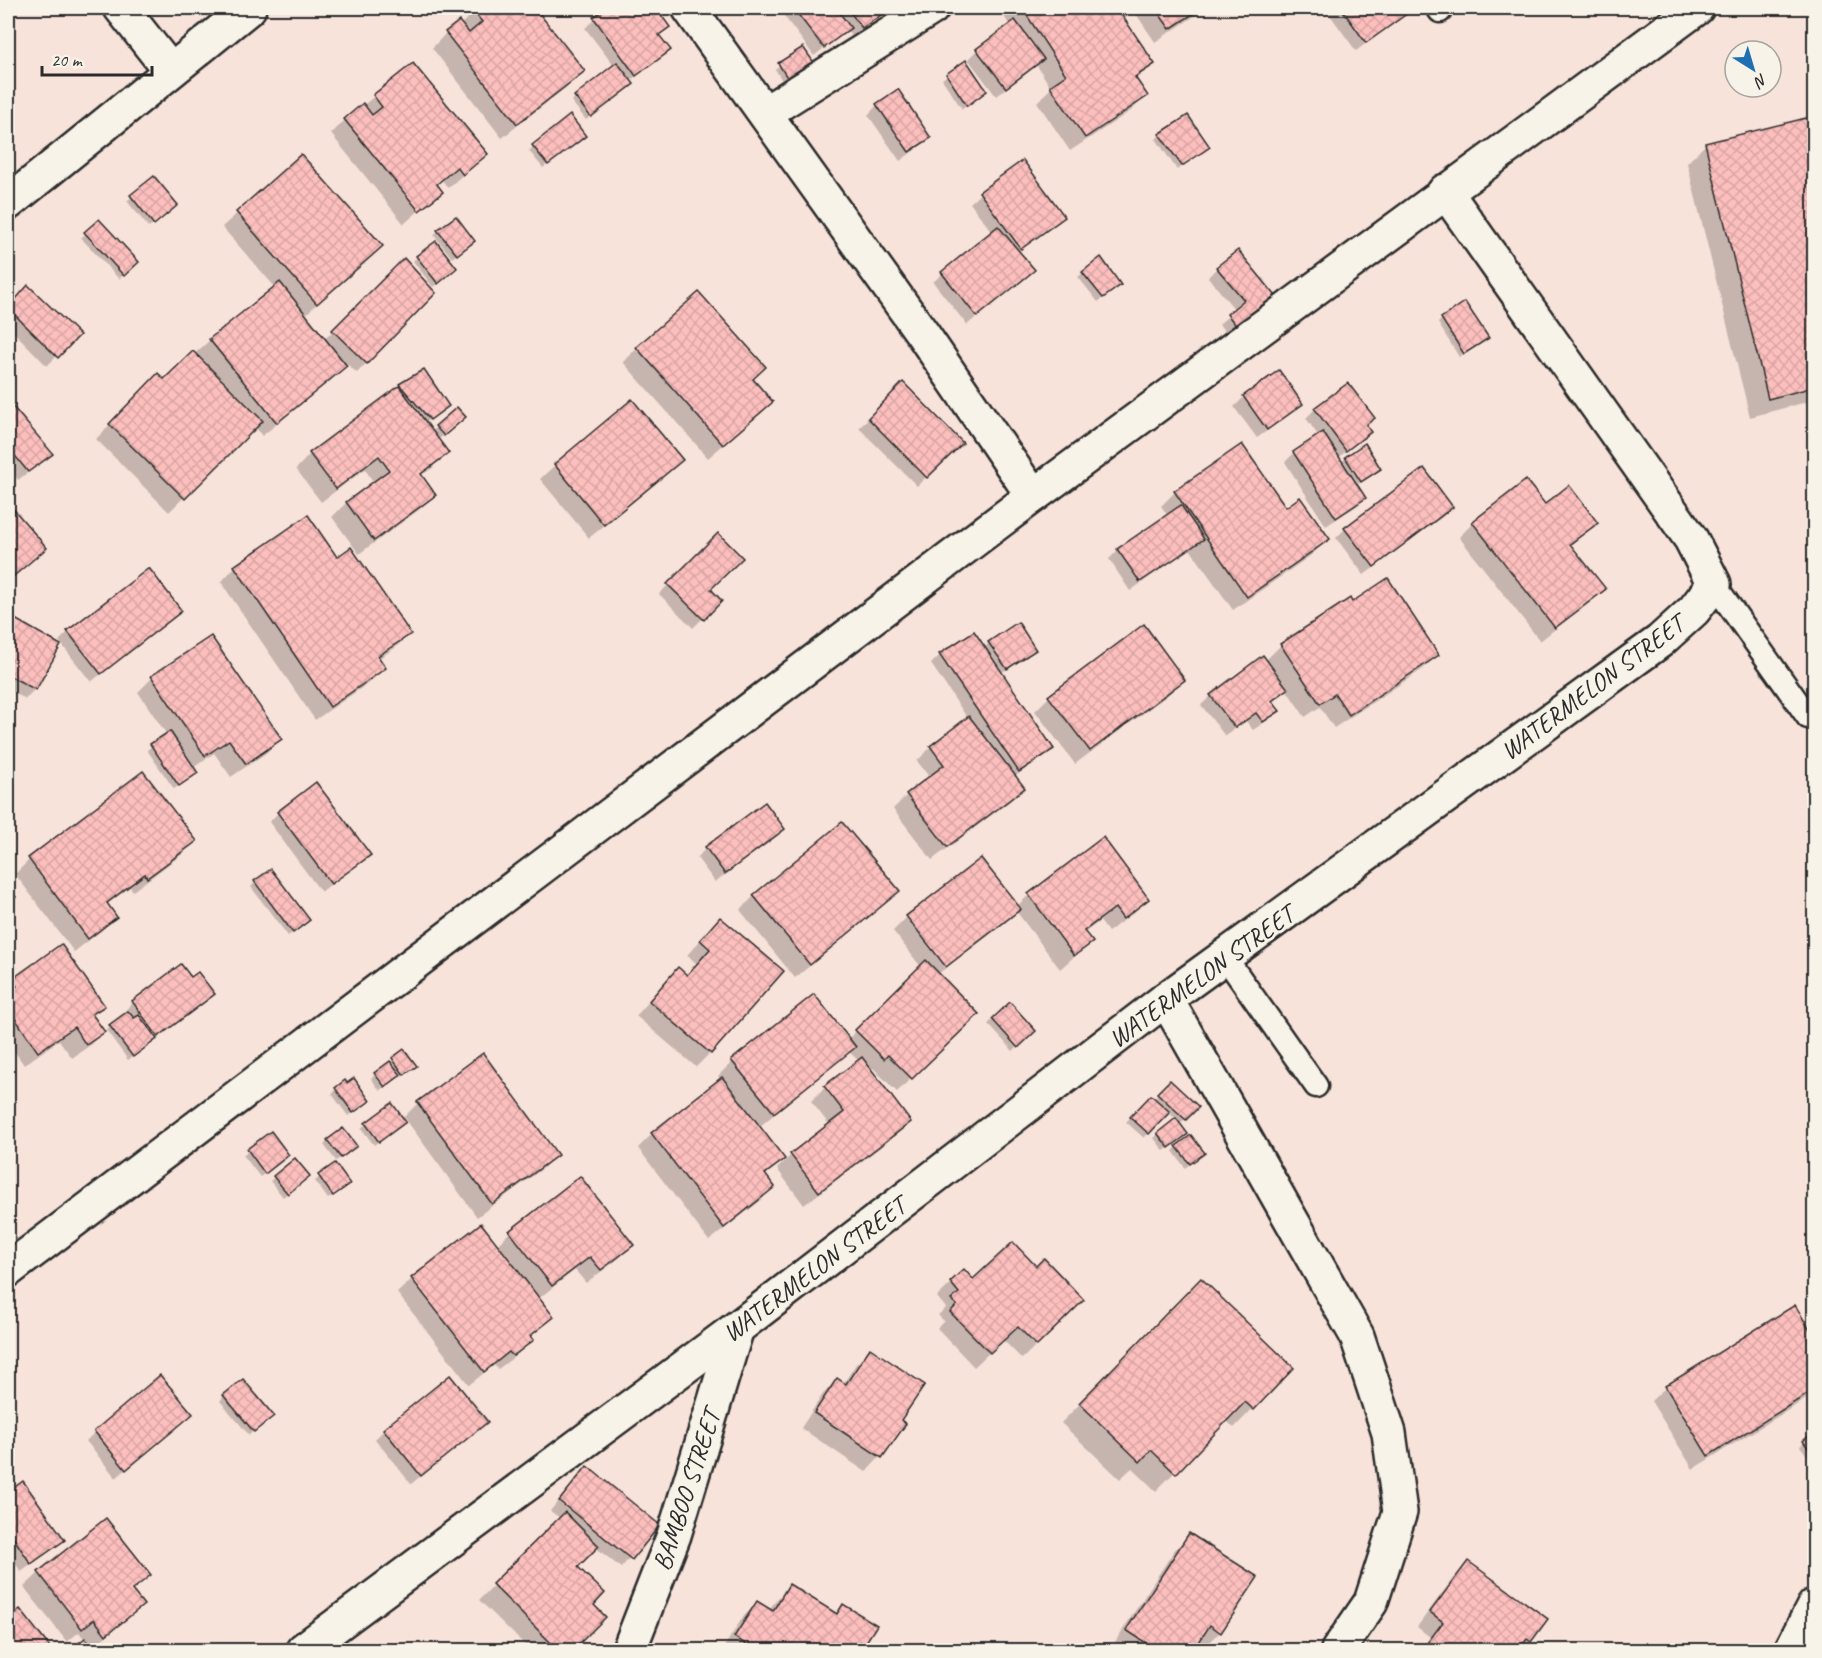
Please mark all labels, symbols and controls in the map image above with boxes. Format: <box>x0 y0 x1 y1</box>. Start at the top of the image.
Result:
scale bar <box>42 39 152 77</box>
north arrow <box>1723 39 1783 99</box>
text: 20 m <box>51 49 84 71</box>
text: N <box>1749 69 1771 93</box>
street label: WATERMELON STREET <box>1494 605 1695 767</box>
street label: WATERMELON STREET <box>1102 895 1305 1055</box>
street label: WATERMELON STREET <box>716 1187 917 1349</box>
street label: BAMBOO STREET <box>645 1401 730 1575</box>

